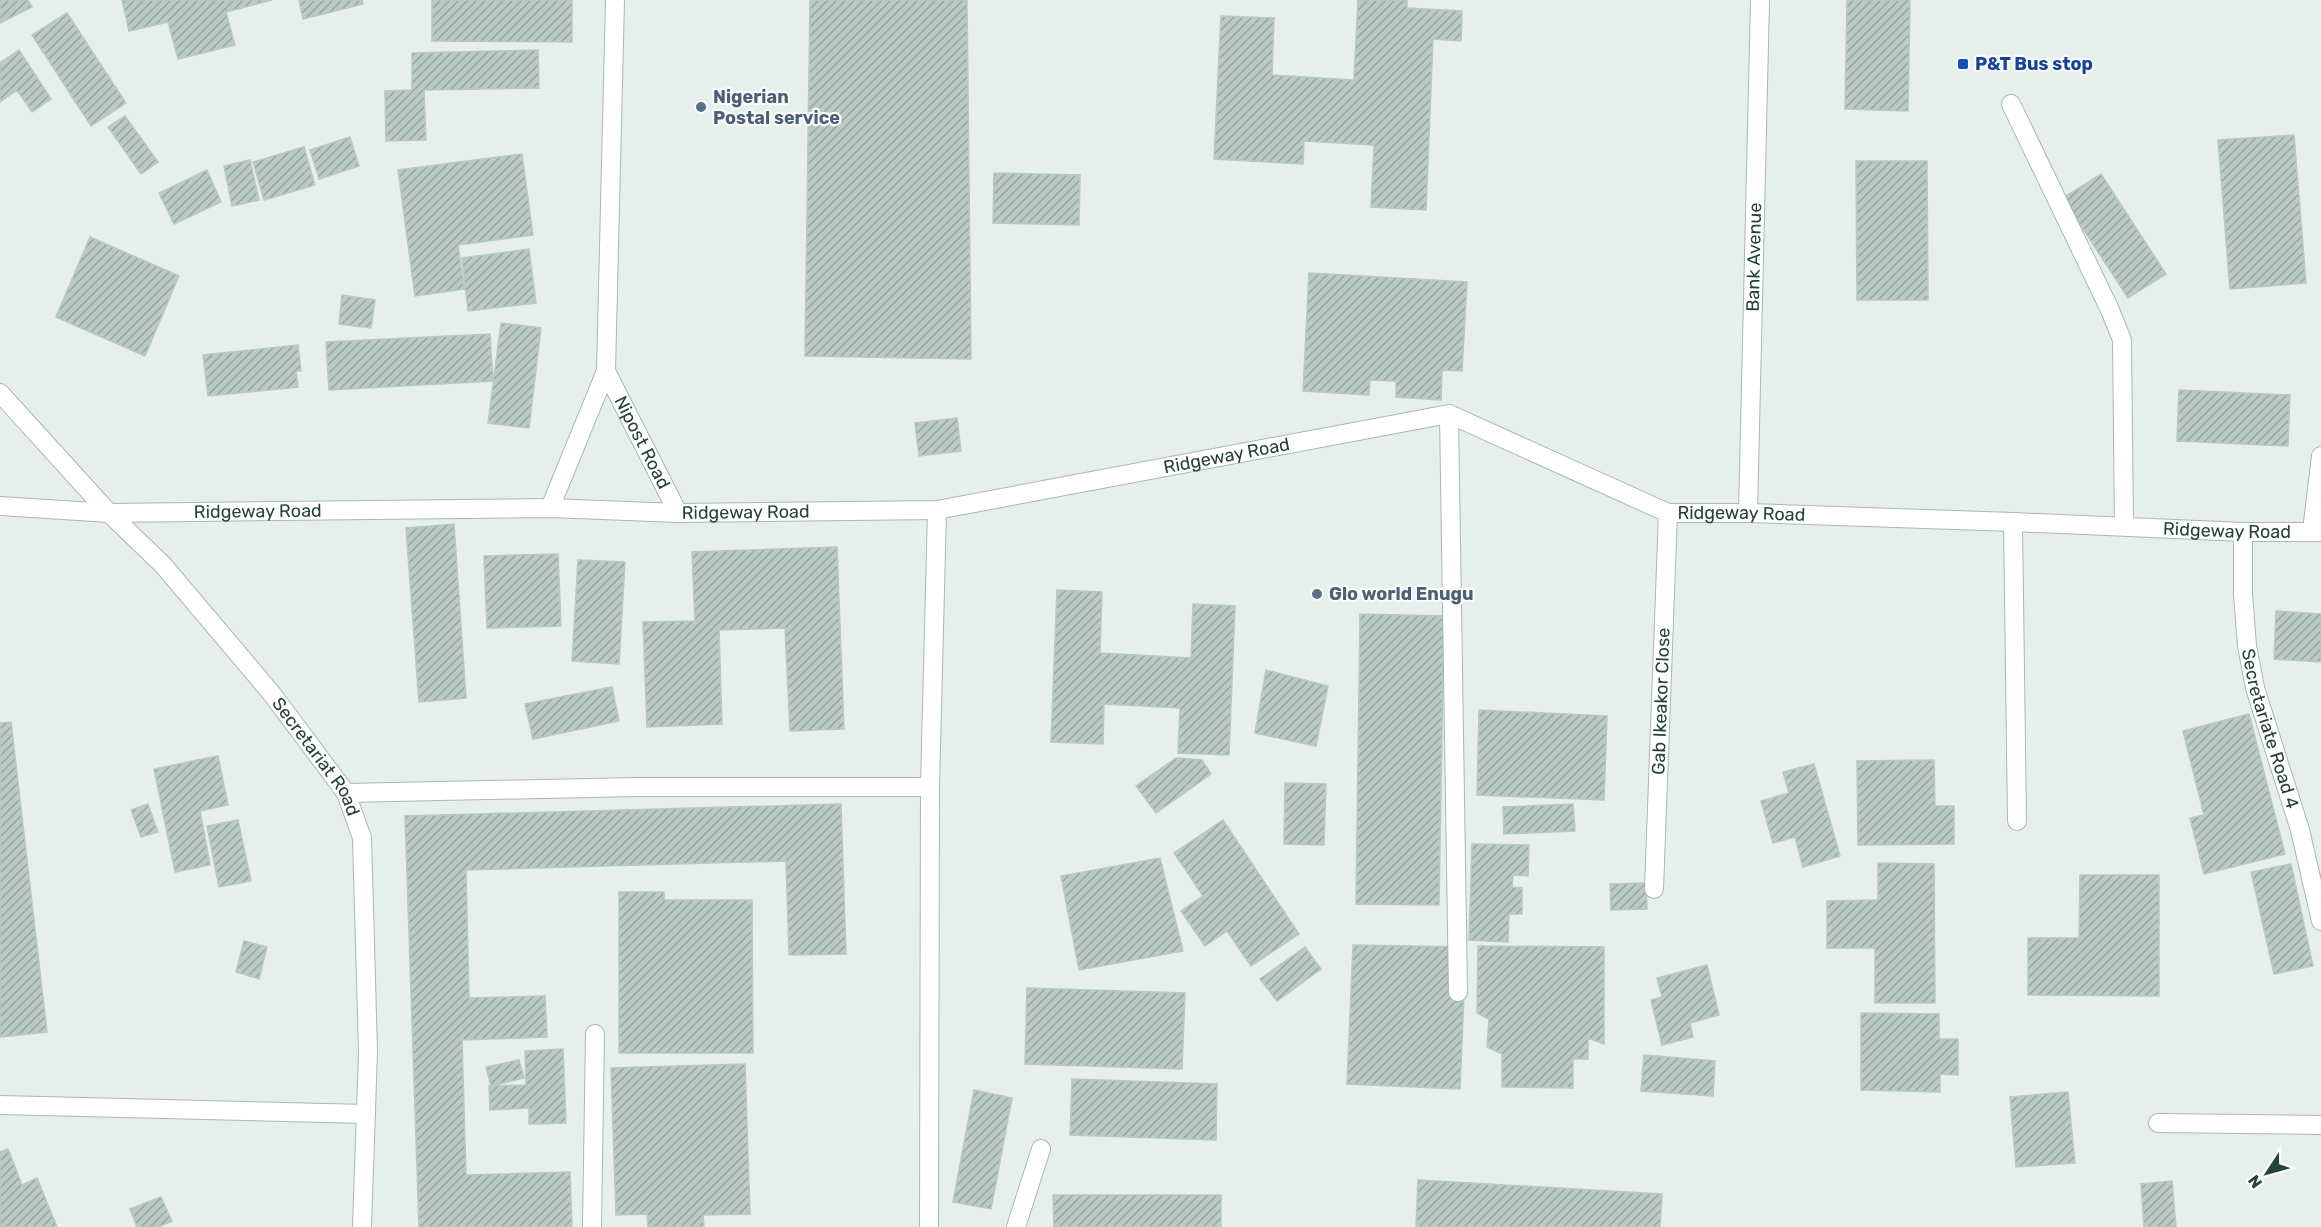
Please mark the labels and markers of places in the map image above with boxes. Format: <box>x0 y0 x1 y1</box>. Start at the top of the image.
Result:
place label: P&T Bus stop <box>1975 53 2093 75</box>
marker: P&T Bus stop <box>1956 57 1970 71</box>
place label: Nigerian Postal service <box>713 86 840 129</box>
marker: Nigerian Postal service <box>694 100 708 114</box>
place label: Glo world Enugu <box>1329 583 1473 605</box>
marker: Glo world Enugu <box>1310 587 1324 601</box>

